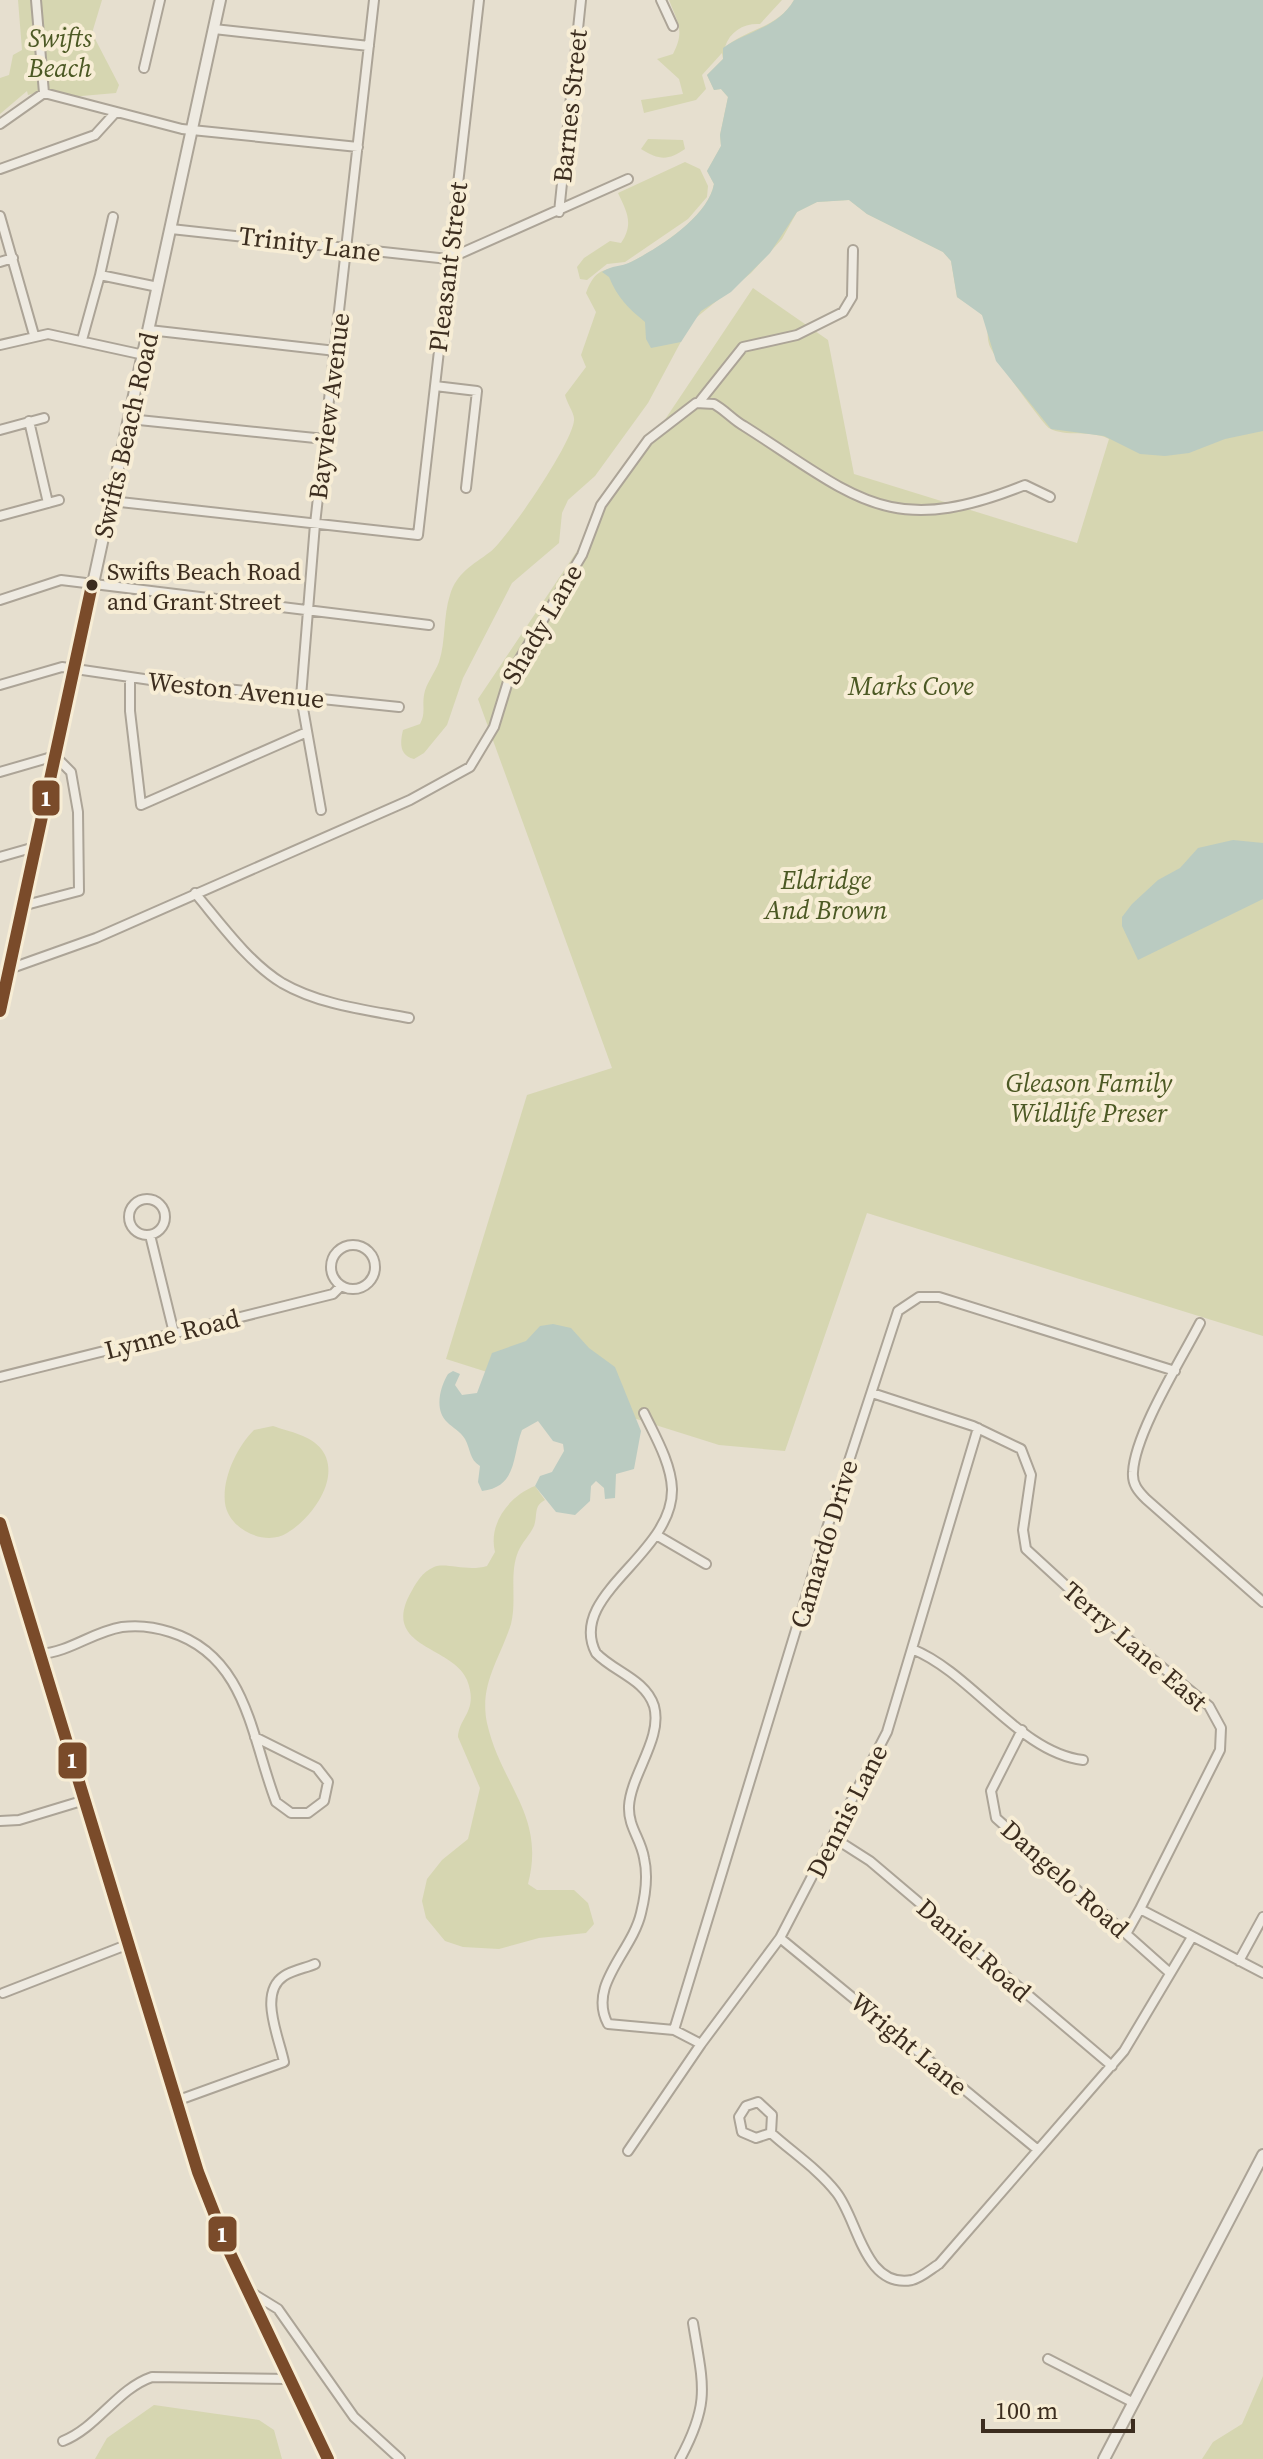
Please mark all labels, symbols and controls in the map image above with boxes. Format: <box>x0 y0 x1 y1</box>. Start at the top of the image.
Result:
park label: Swifts Beach <box>27 20 93 86</box>
street label: Barnes Street <box>544 27 596 184</box>
street label: Pleasant Street <box>420 179 476 354</box>
street label: Trinity Lane <box>237 217 383 271</box>
street label: Bayview Avenue <box>300 310 358 502</box>
street label: Swifts Beach Road <box>85 328 167 541</box>
place label: Swifts Beach Road and Grant Street <box>107 555 301 618</box>
street label: Shady Lane <box>493 557 591 691</box>
marker: Swifts Beach Road and Grant Street <box>84 577 100 593</box>
street label: Weston Avenue <box>146 663 326 717</box>
park label: Marks Cove <box>847 668 974 704</box>
line badge: 1 <box>31 779 61 817</box>
text: 1 <box>40 783 52 813</box>
park label: Eldridge And Brown <box>763 862 888 928</box>
park label: Gleason Family Wildlife Preser <box>1006 1065 1173 1131</box>
street label: Lynne Road <box>101 1300 243 1368</box>
street label: Camardo Drive <box>781 1455 867 1633</box>
street label: Terry Lane East <box>1055 1573 1216 1719</box>
street label: Dennis Lane <box>798 1738 896 1884</box>
line badge: 1 <box>57 1741 88 1780</box>
text: 1 <box>66 1745 78 1775</box>
street label: Dangelo Road <box>993 1812 1137 1946</box>
street label: Daniel Road <box>909 1890 1039 2010</box>
street label: Wright Lane <box>843 1984 975 2104</box>
line badge: 1 <box>207 2215 238 2253</box>
text: 1 <box>216 2219 228 2249</box>
scale bar <box>983 2383 1133 2433</box>
text: 100 m <box>995 2394 1058 2427</box>

